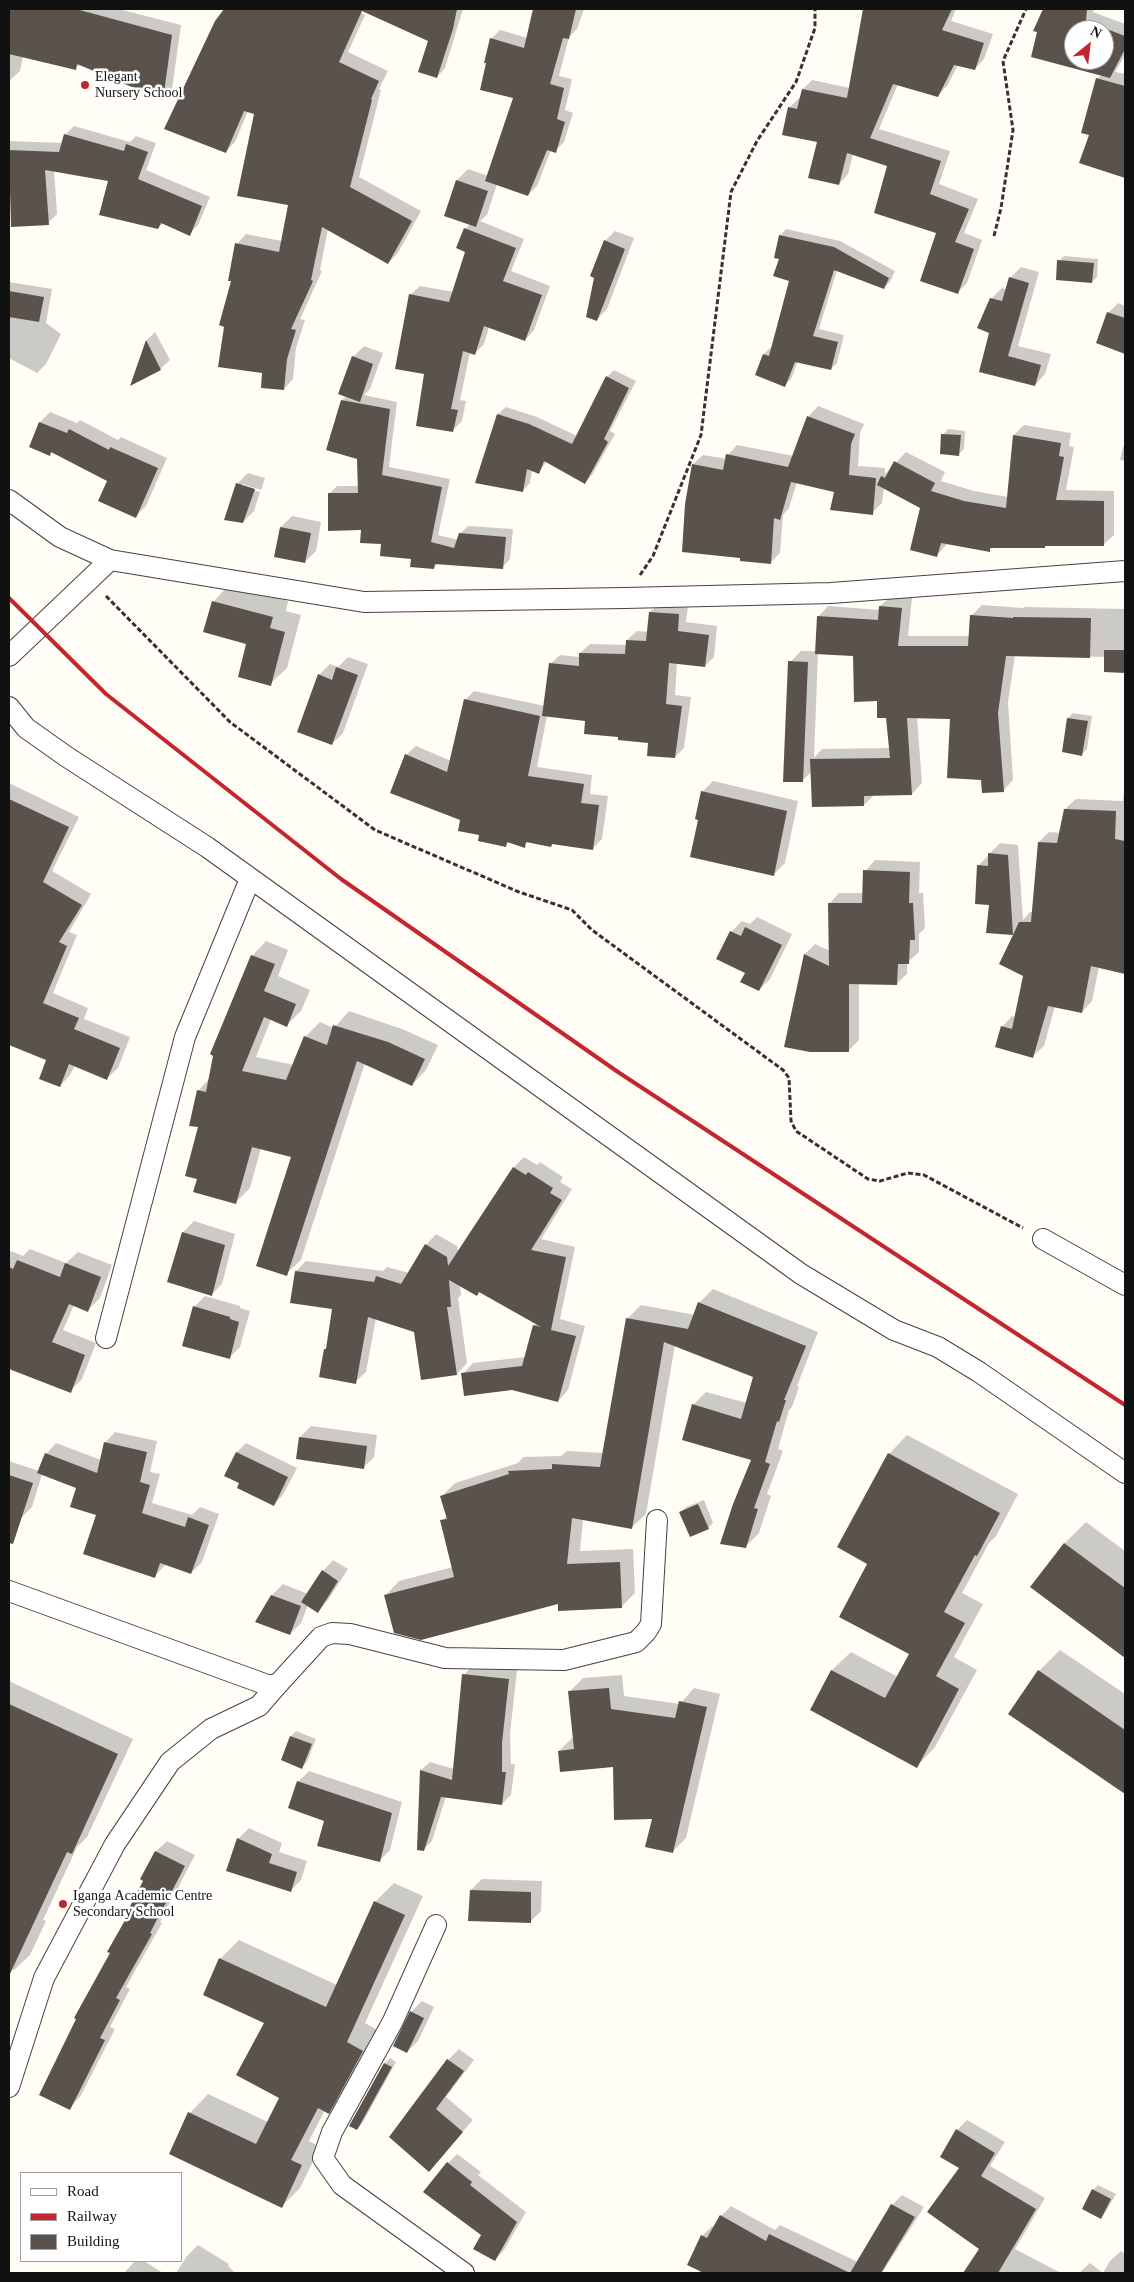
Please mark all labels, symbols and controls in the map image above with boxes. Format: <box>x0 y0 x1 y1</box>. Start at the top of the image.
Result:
north arrow <box>1064 20 1114 70</box>
text: N <box>1088 23 1104 41</box>
place label: Elegant Nursery School <box>95 69 182 102</box>
marker: Elegant Nursery School <box>79 79 91 91</box>
place label: Iganga Academic Centre Secondary School <box>73 1888 212 1920</box>
marker: Iganga Academic Centre Secondary School <box>57 1898 69 1910</box>
legend <box>20 2172 182 2262</box>
text: Road <box>67 2183 99 2199</box>
text: Railway <box>67 2208 117 2224</box>
text: Building <box>67 2233 120 2249</box>

